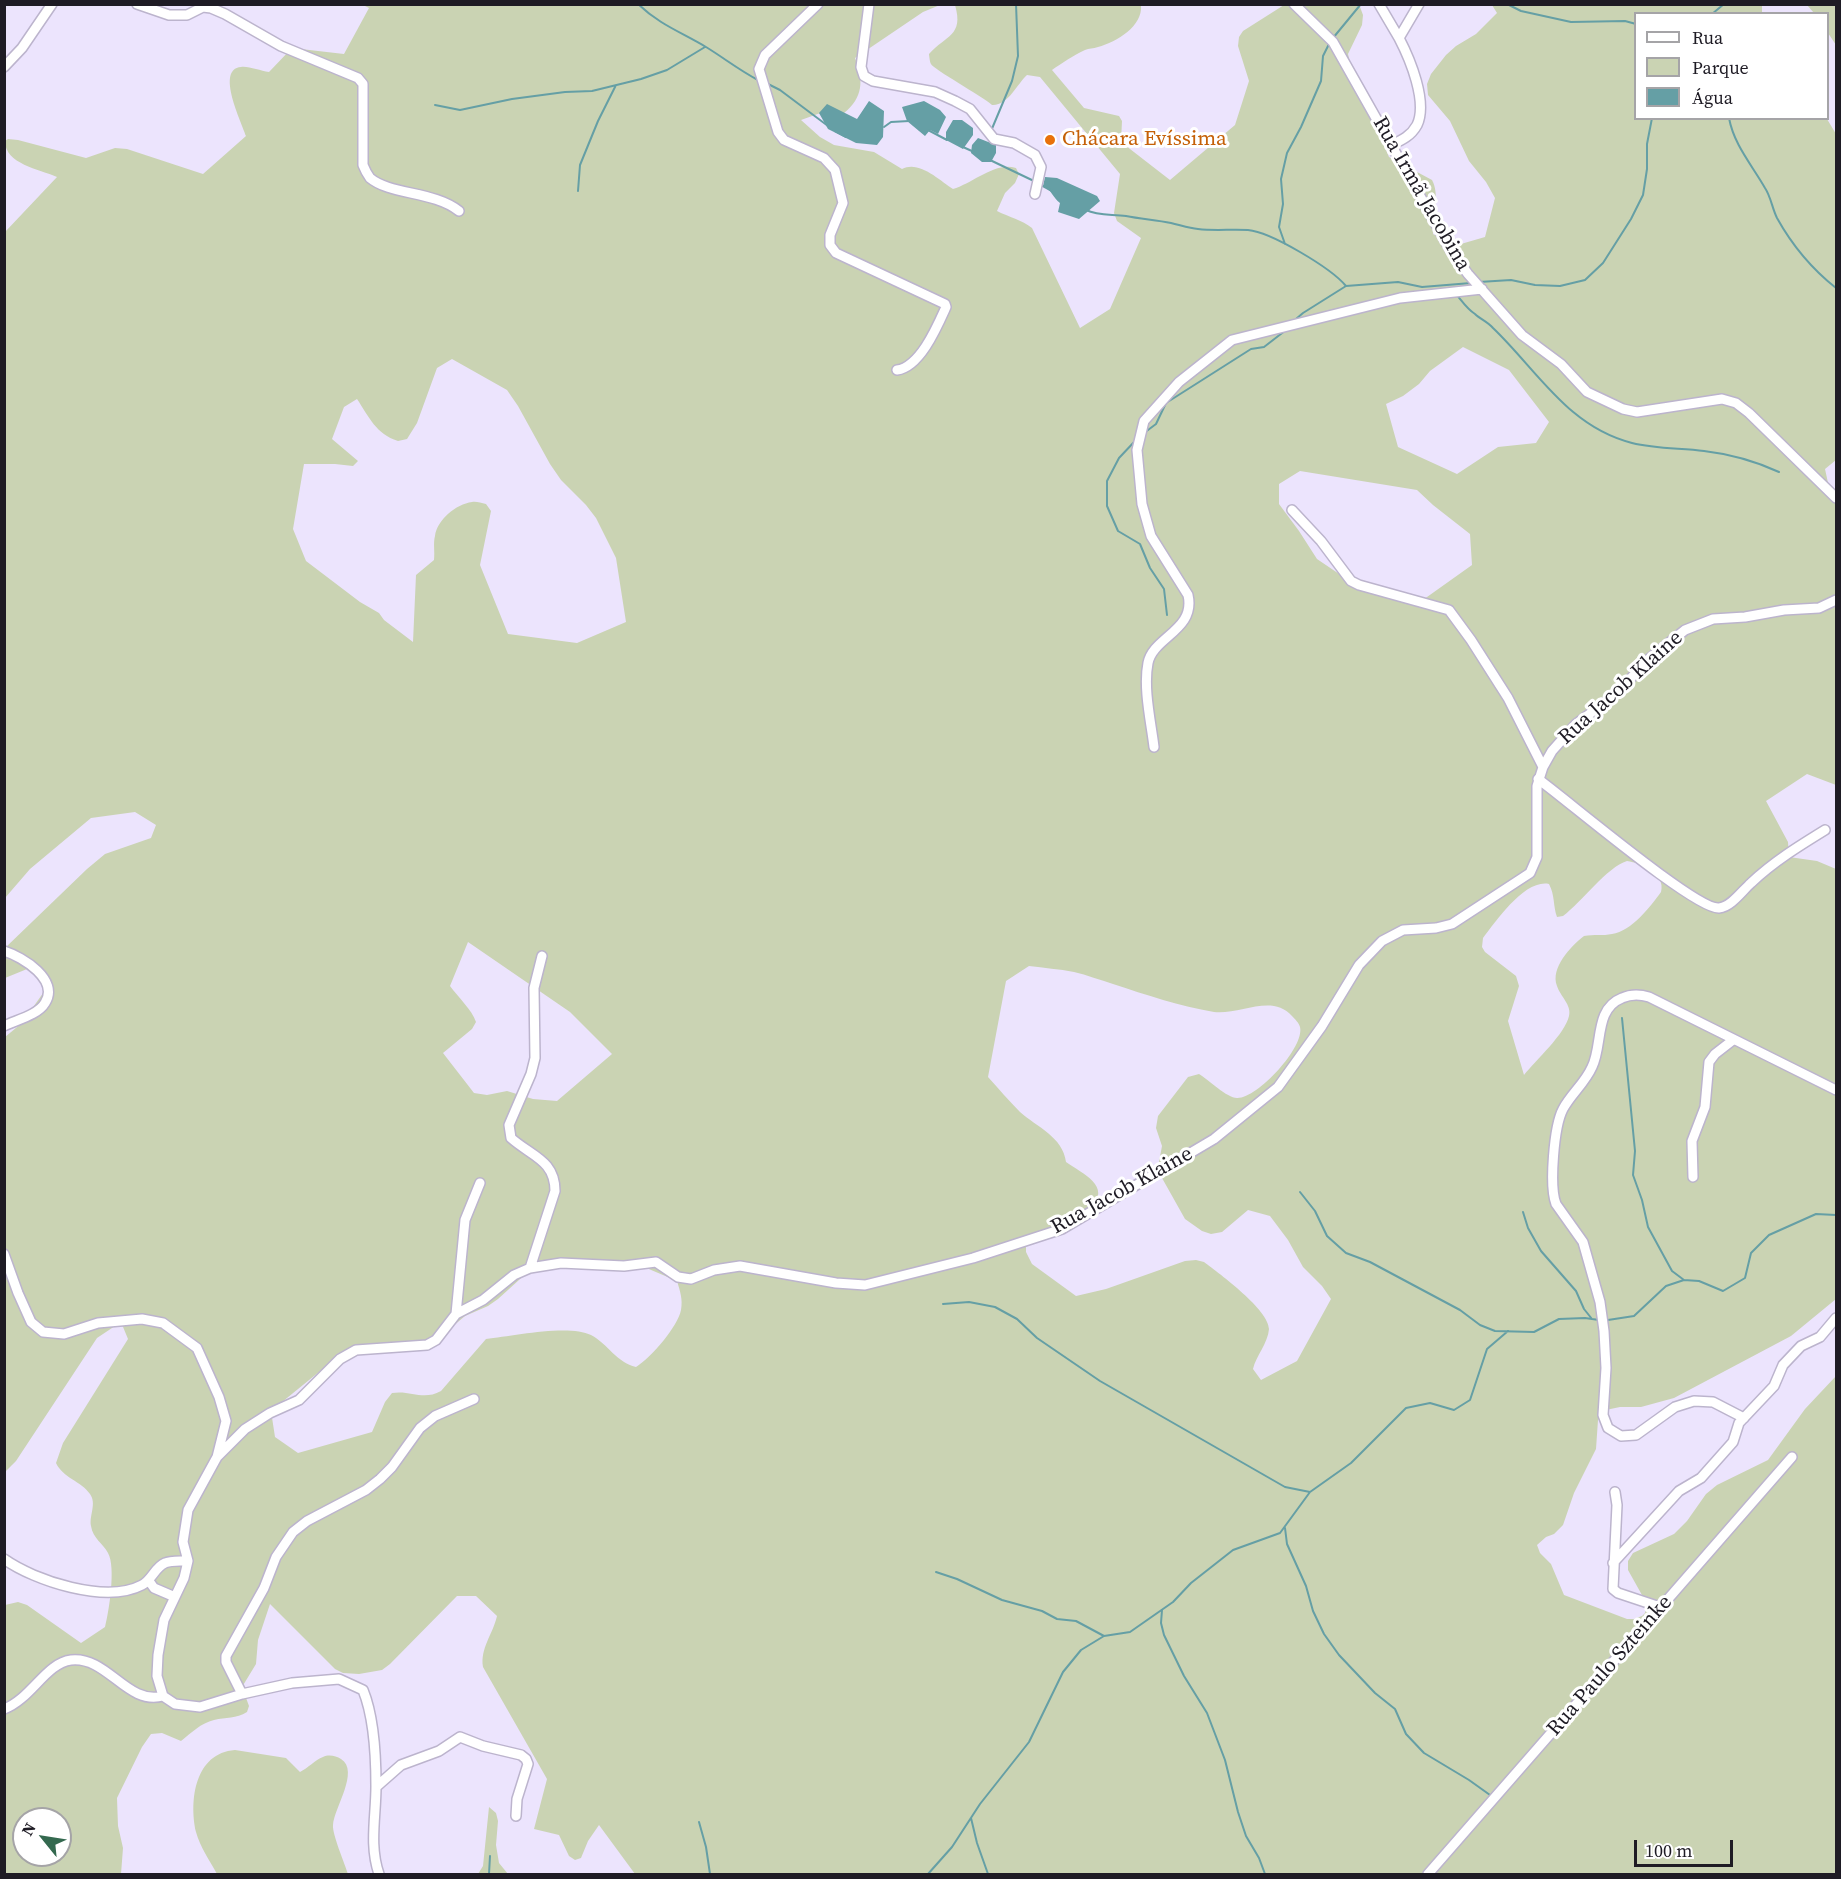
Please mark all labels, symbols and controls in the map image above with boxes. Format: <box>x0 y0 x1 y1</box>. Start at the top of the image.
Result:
legend <box>1634 12 1829 120</box>
text: Rua <box>1692 25 1723 50</box>
text: Parque <box>1692 55 1749 80</box>
text: Água <box>1692 85 1733 110</box>
street label: Rua Irmã Jacobina <box>1367 112 1475 276</box>
place label: Chácara Evíssima <box>1062 127 1227 153</box>
marker: Chácara Evíssima <box>1043 133 1057 147</box>
street label: Rua Jacob Klaine <box>1554 626 1688 750</box>
street label: Rua Jacob Klaine <box>1047 1142 1197 1240</box>
street label: Rua Paulo Szteinke <box>1542 1591 1678 1741</box>
north arrow <box>12 1807 72 1867</box>
text: N <box>16 1818 41 1840</box>
scale bar <box>1637 1828 1736 1866</box>
text: 100 m <box>1645 1838 1692 1863</box>

